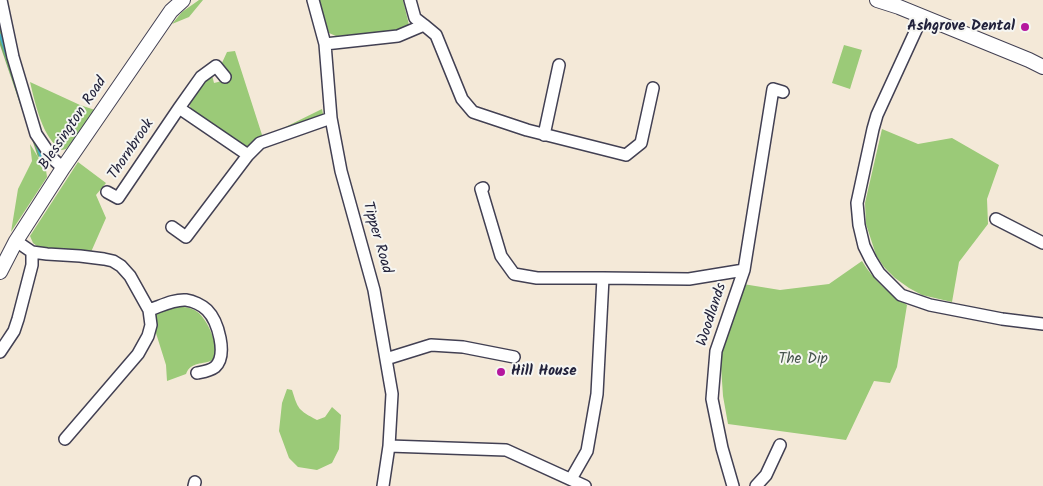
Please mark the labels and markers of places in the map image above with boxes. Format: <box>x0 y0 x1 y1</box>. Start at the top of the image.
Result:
place label: Ashgrove Dental <box>907 18 1015 36</box>
marker: Ashgrove Dental <box>1019 21 1031 33</box>
place label: Hill House <box>511 363 577 381</box>
marker: Hill House <box>495 366 507 378</box>

